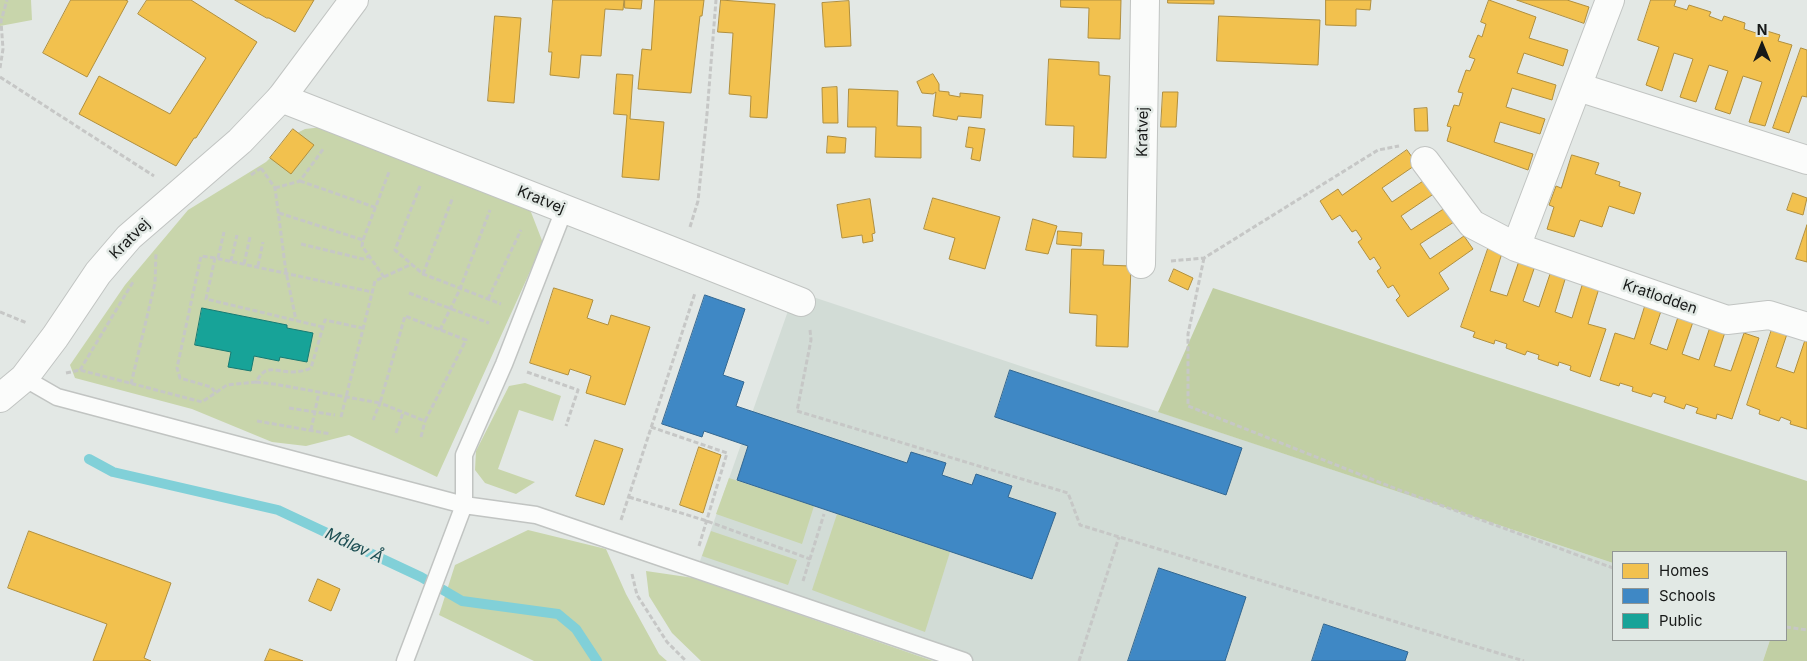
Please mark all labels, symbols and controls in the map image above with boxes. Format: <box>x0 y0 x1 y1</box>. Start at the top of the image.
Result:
north arrow <box>1737 20 1787 70</box>
text: N <box>1757 21 1767 38</box>
street label: Kratvej <box>1134 107 1152 157</box>
street label: Kratvej <box>515 182 567 218</box>
street label: Kratvej <box>106 215 154 263</box>
street label: Kratlodden <box>1620 276 1700 318</box>
water label: Måløv Å <box>322 524 386 568</box>
legend <box>1612 551 1787 641</box>
text: Homes <box>1659 561 1709 580</box>
text: Schools <box>1659 586 1716 605</box>
text: Public <box>1659 611 1702 630</box>

